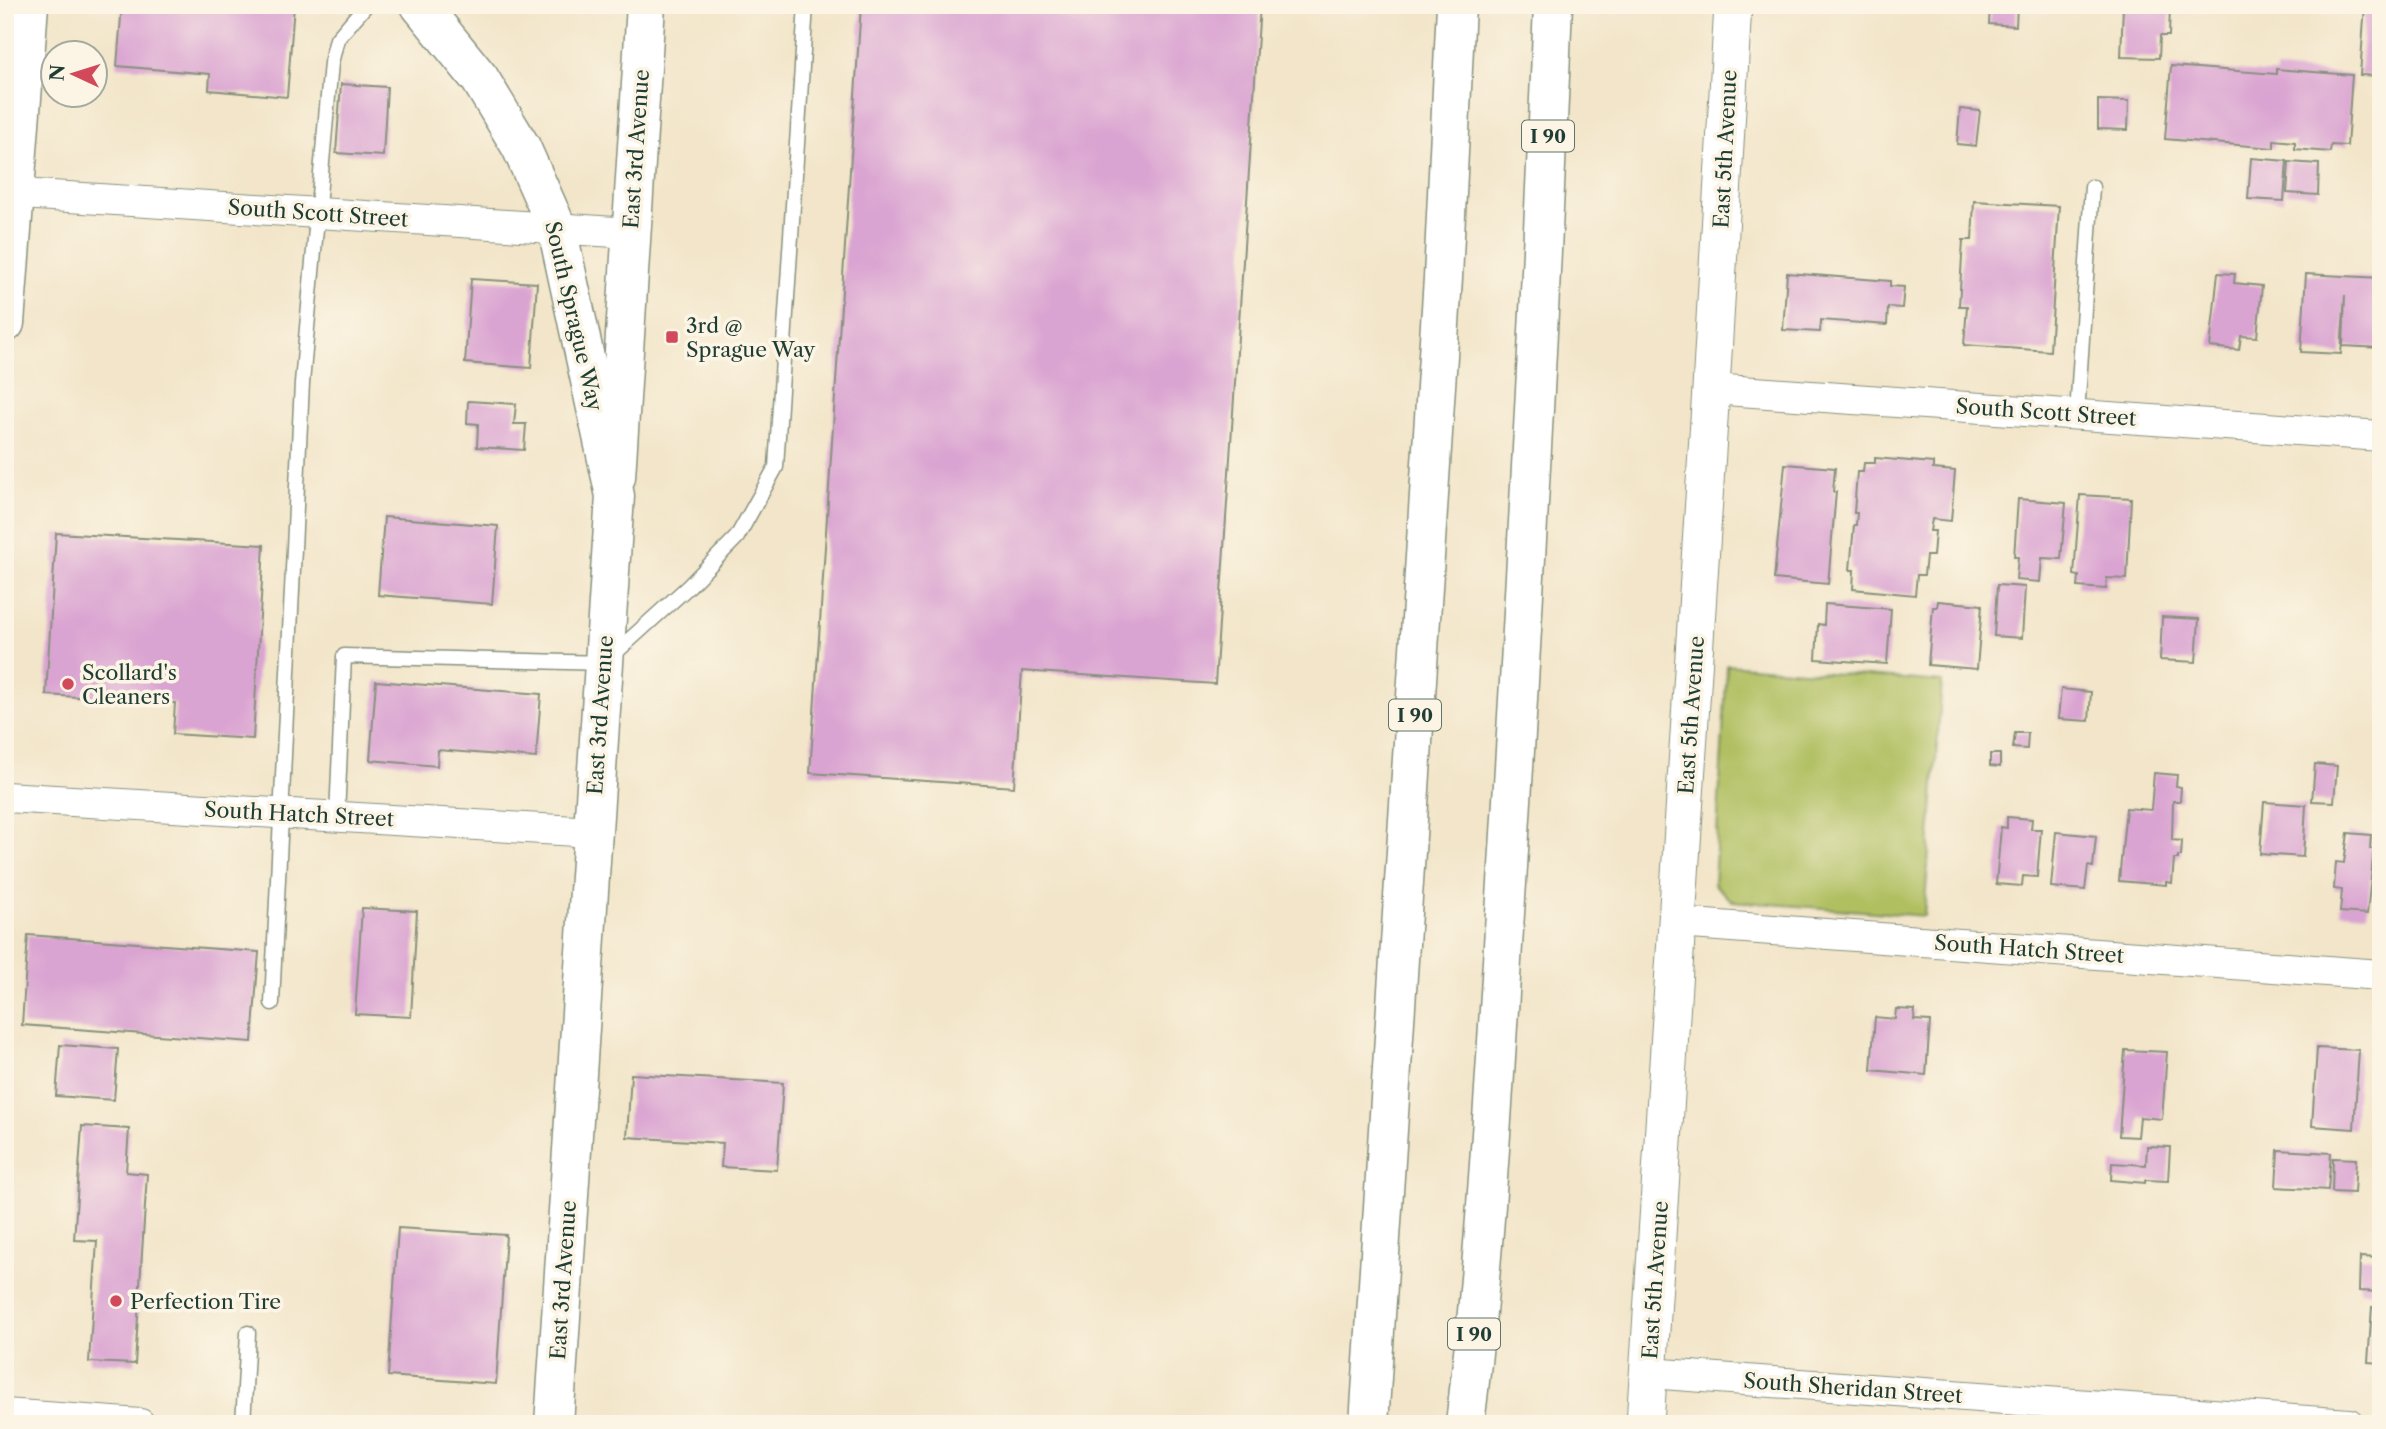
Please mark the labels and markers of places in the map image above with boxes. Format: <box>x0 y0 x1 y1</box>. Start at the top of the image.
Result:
place label: 3rd @ Sprague Way <box>686 313 816 362</box>
marker: 3rd @ Sprague Way <box>664 329 680 345</box>
place label: Scollard's Cleaners <box>82 660 177 709</box>
marker: Scollard's Cleaners <box>60 676 76 692</box>
place label: Perfection Tire <box>130 1289 281 1314</box>
marker: Perfection Tire <box>108 1293 124 1309</box>

